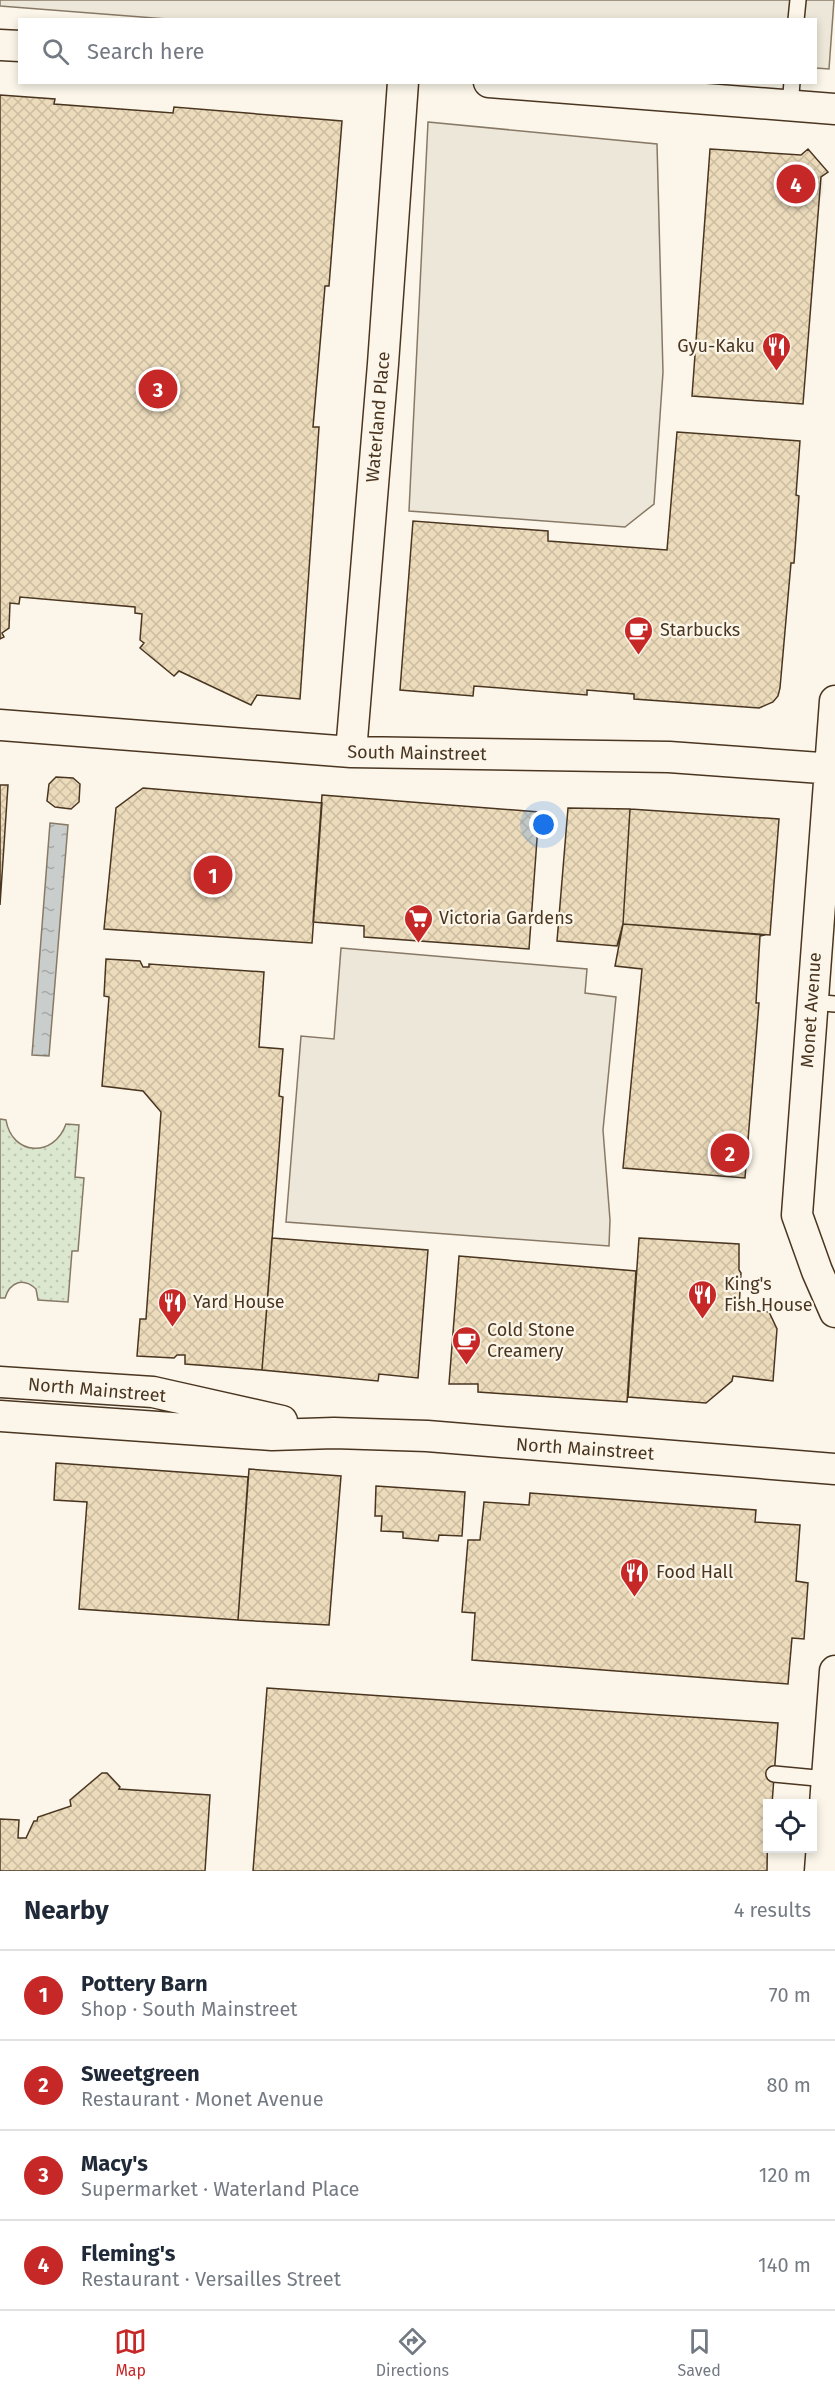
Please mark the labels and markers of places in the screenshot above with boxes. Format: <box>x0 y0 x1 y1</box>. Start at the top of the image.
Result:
pin: 4 <box>776 162 816 207</box>
restaurant icon: Gyu-Kaku <box>760 330 792 372</box>
place label: Gyu-Kaku <box>677 335 755 357</box>
pin: 3 <box>138 366 178 412</box>
cafe icon: Starbucks <box>623 614 655 656</box>
place label: Starbucks <box>660 619 740 641</box>
pin: 1 <box>194 852 232 898</box>
supermarket icon: Victoria Gardens <box>402 902 434 944</box>
place label: Victoria Gardens <box>439 907 573 929</box>
pin: 2 <box>710 1130 750 1176</box>
place label: King's Fish House <box>724 1273 812 1316</box>
restaurant icon: King's Fish House <box>687 1278 719 1320</box>
restaurant icon: Yard House <box>156 1286 188 1328</box>
place label: Yard House <box>193 1291 285 1313</box>
place label: Cold Stone Creamery <box>487 1319 575 1362</box>
cafe icon: Cold Stone Creamery <box>450 1324 482 1366</box>
restaurant icon: Food Hall <box>619 1556 651 1598</box>
place label: Food Hall <box>656 1561 733 1583</box>

